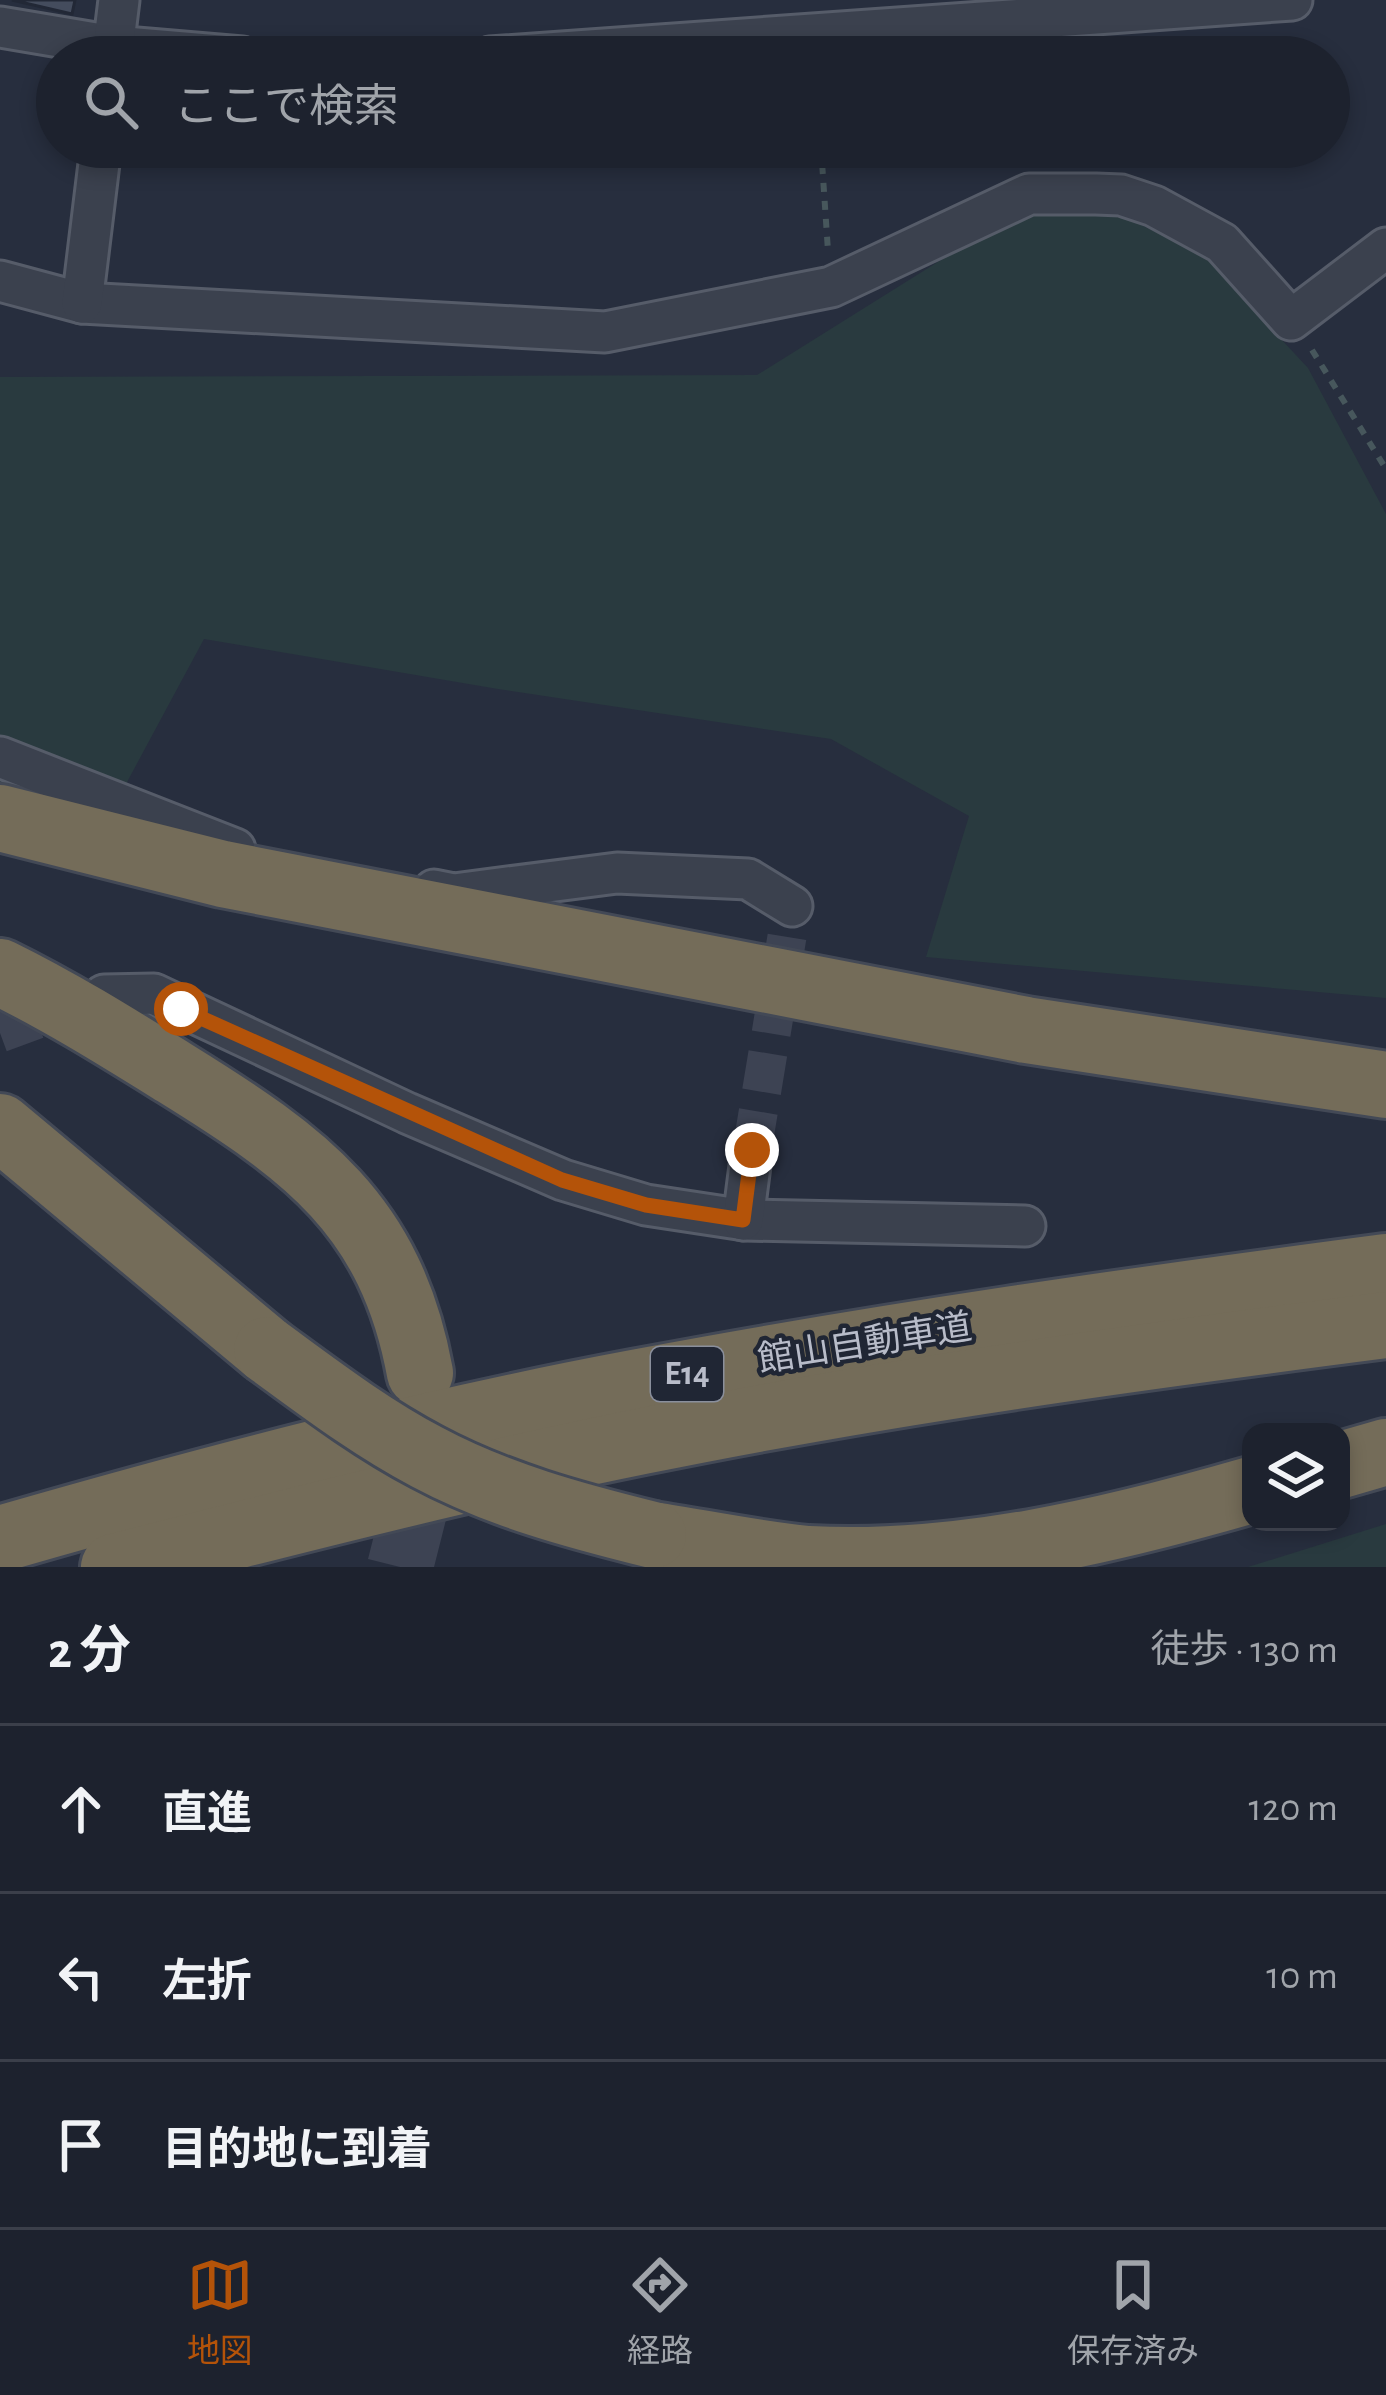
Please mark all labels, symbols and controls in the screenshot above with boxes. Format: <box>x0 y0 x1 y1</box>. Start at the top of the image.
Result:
search box <box>36 36 1350 168</box>
icon: search <box>78 69 144 135</box>
text: ここで検索 <box>174 85 399 130</box>
route start <box>154 982 208 1036</box>
route end <box>725 1123 779 1177</box>
street label: 館山自動車道 <box>755 1307 974 1379</box>
road number: E14 <box>651 1347 723 1401</box>
map controls <box>1242 1423 1350 1531</box>
button: layers <box>1242 1423 1350 1531</box>
text: 2 分 <box>48 1626 131 1677</box>
text: 徒歩 · 130 m <box>1150 1631 1338 1670</box>
icon: ahead <box>48 1776 114 1842</box>
text: 120 m <box>1249 1789 1338 1828</box>
text: 直進 <box>162 1792 252 1837</box>
icon: left <box>48 1944 114 2010</box>
text: 10 m <box>1266 1957 1338 1996</box>
text: 左折 <box>162 1960 252 2005</box>
icon: arrive <box>48 2112 114 2178</box>
text: 目的地に到着 <box>162 2128 432 2173</box>
tab: 地図 <box>187 2252 253 2373</box>
tab: 経路 <box>627 2252 693 2373</box>
tab: 保存済み <box>1067 2252 1199 2373</box>

